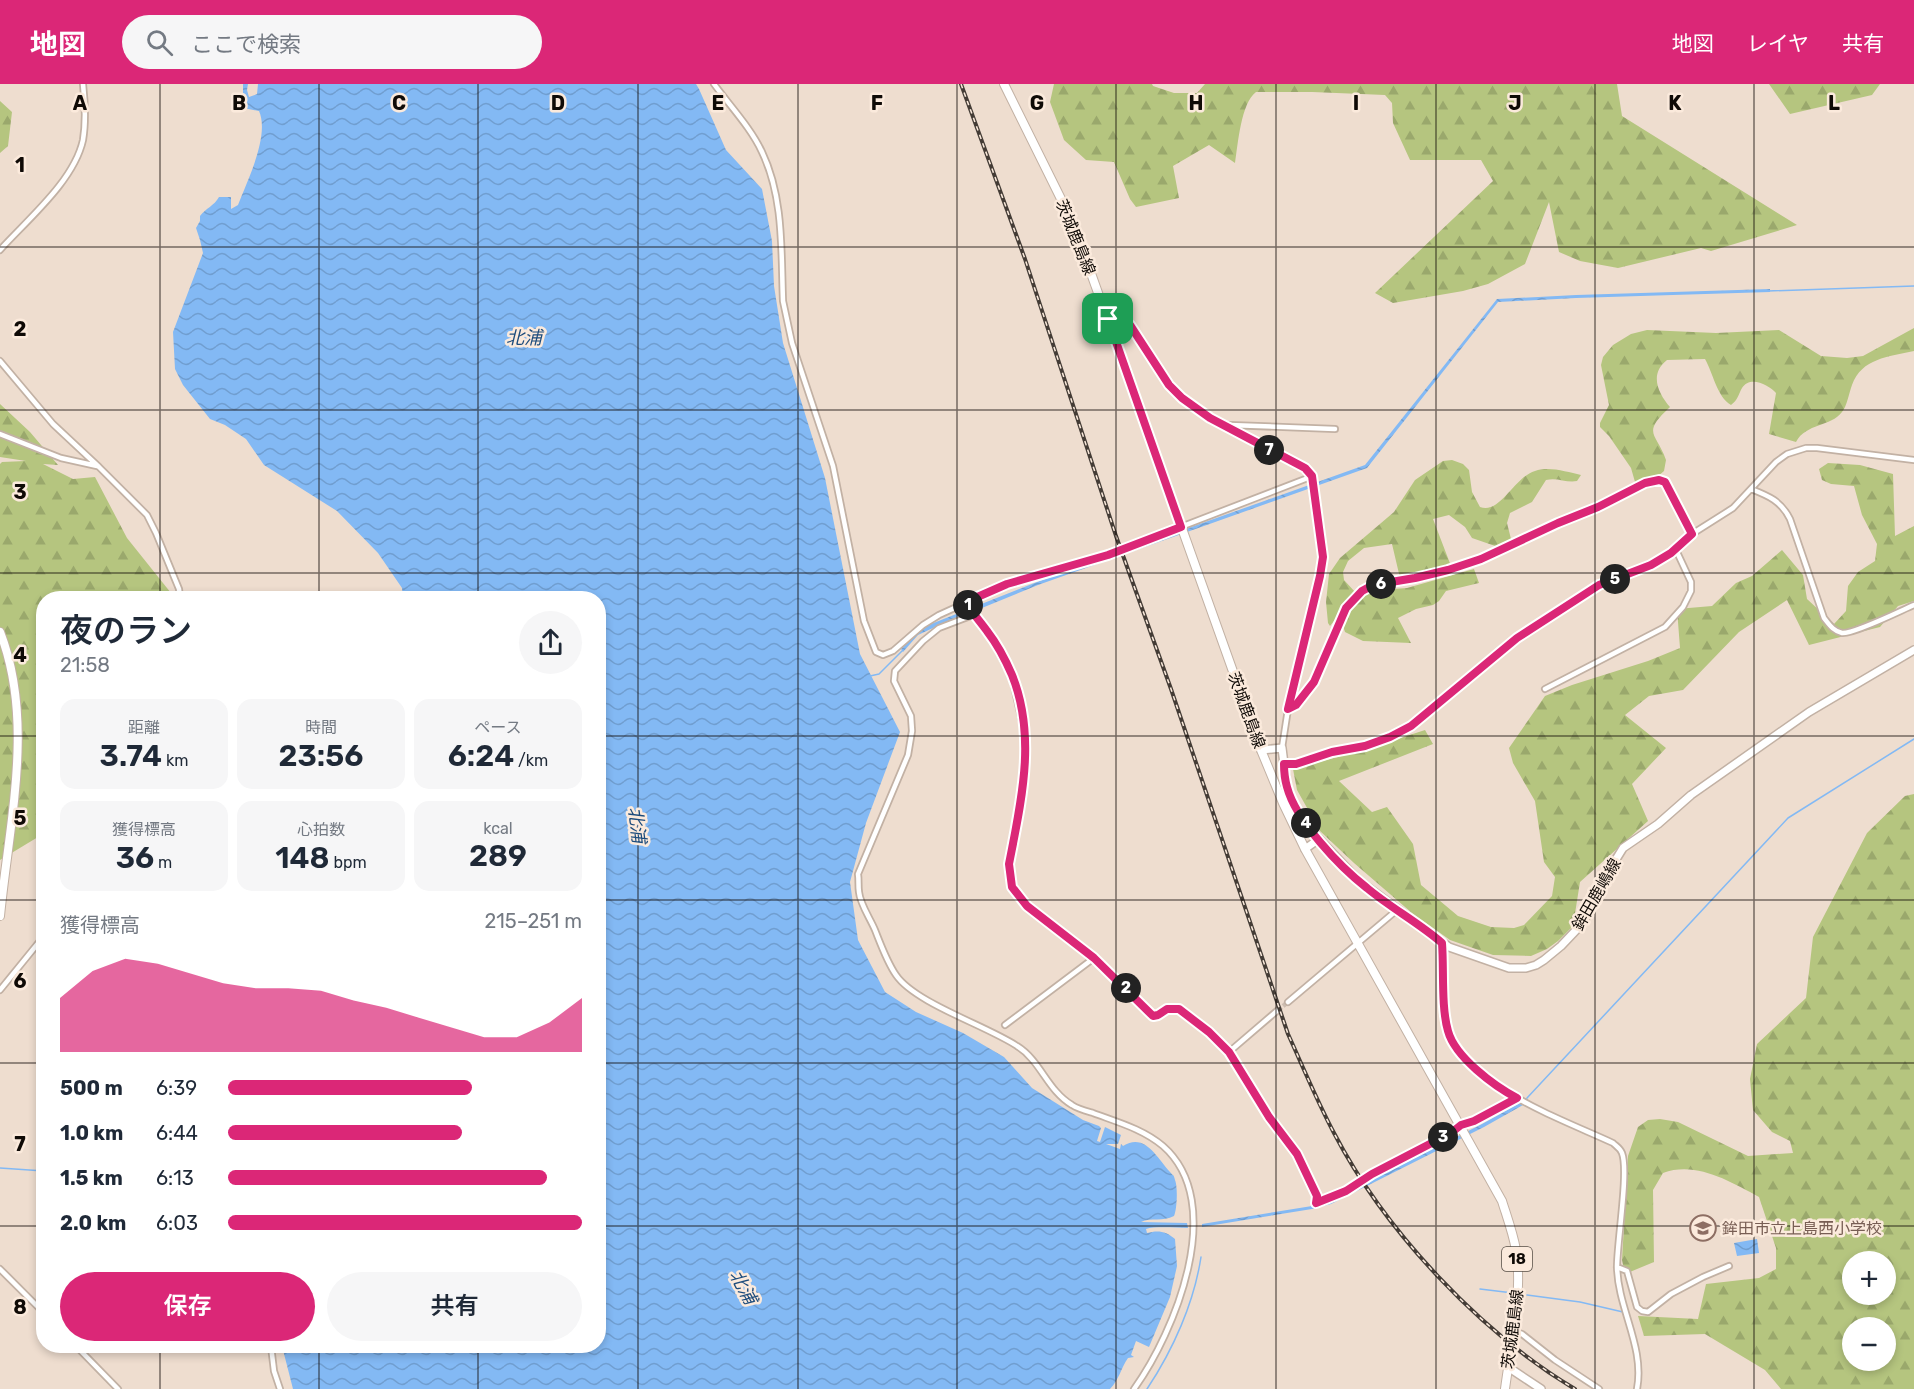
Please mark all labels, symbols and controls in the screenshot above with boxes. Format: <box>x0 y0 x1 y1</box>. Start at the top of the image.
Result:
search box <box>122 15 542 69</box>
icon: search <box>143 26 176 59</box>
text: 地図 <box>30 28 86 61</box>
text: ここで検索 <box>191 31 301 58</box>
text: 地図 <box>1672 31 1714 56</box>
text: レイヤ <box>1747 31 1809 56</box>
text: 共有 <box>1842 31 1884 56</box>
text: A <box>73 91 88 115</box>
text: B <box>232 91 246 115</box>
text: C <box>392 91 406 115</box>
text: D <box>551 91 565 115</box>
text: E <box>712 91 724 115</box>
text: F <box>871 91 883 115</box>
text: G <box>1030 91 1044 115</box>
text: H <box>1189 91 1203 115</box>
text: I <box>1353 91 1359 115</box>
text: J <box>1508 91 1522 115</box>
text: K <box>1668 91 1682 115</box>
text: L <box>1828 91 1840 115</box>
text: 1 <box>15 153 25 177</box>
street label: 茨城鹿島線 <box>1052 197 1099 278</box>
pin <box>1082 293 1133 344</box>
icon: arrive <box>1091 302 1124 335</box>
text: 2 <box>14 317 27 341</box>
water label: 北浦 <box>506 327 545 349</box>
pin: 7 <box>1254 435 1284 465</box>
text: 7 <box>1264 440 1274 459</box>
text: 3 <box>13 480 27 504</box>
pin: 5 <box>1600 564 1630 594</box>
pin: 6 <box>1366 569 1396 599</box>
text: 5 <box>1610 569 1620 588</box>
text: 6 <box>1376 574 1386 593</box>
pin: 1 <box>953 590 983 620</box>
text: 1 <box>964 595 972 614</box>
text: 夜のラン <box>60 611 192 650</box>
button: share <box>519 611 582 674</box>
text: 4 <box>13 643 27 667</box>
text: 21:58 <box>60 653 110 677</box>
street label: 茨城鹿島線 <box>1224 669 1269 751</box>
text: 距離 <box>128 718 160 737</box>
text: 時間 <box>305 718 337 737</box>
text: ペース <box>474 718 522 737</box>
text: 3.74 <box>100 738 162 774</box>
text: 23:56 <box>279 738 363 774</box>
text: 6:24 <box>448 738 514 774</box>
text: km <box>162 751 188 770</box>
text: /km <box>514 751 548 770</box>
text: 5 <box>14 806 27 830</box>
water label: 北浦 <box>624 806 650 847</box>
pin: 4 <box>1291 808 1321 838</box>
text: 4 <box>1301 813 1311 832</box>
text: kcal <box>483 819 513 838</box>
text: 獲得標高 <box>112 820 176 839</box>
text: 心拍数 <box>297 820 345 839</box>
text: 289 <box>469 838 527 874</box>
text: 36 <box>116 840 154 876</box>
text: 148 <box>275 840 330 876</box>
text: m <box>154 853 172 872</box>
text: bpm <box>330 853 367 872</box>
street label: 鉾田鹿嶋線 <box>1568 855 1625 934</box>
text: 215–251 m <box>485 909 582 933</box>
text: 獲得標高 <box>60 913 140 937</box>
text: 6 <box>13 969 27 993</box>
pin: 2 <box>1111 973 1141 1003</box>
text: 2 <box>1121 978 1131 997</box>
text: 500 m <box>60 1076 123 1100</box>
text: 6:39 <box>156 1076 197 1100</box>
text: 1.0 km <box>60 1121 123 1145</box>
text: 6:44 <box>156 1121 198 1145</box>
pin: 3 <box>1428 1122 1458 1152</box>
text: 3 <box>1438 1127 1448 1146</box>
text: 7 <box>14 1132 26 1156</box>
text: 1.5 km <box>60 1166 123 1190</box>
text: 6:13 <box>156 1166 194 1190</box>
text: 2.0 km <box>60 1211 126 1235</box>
text: 6:03 <box>156 1211 198 1235</box>
school or university icon: 鉾田市立上島西小学校 <box>1688 1213 1718 1243</box>
place label: 鉾田市立上島西小学校 <box>1722 1219 1882 1238</box>
road number: 18 <box>1502 1247 1532 1271</box>
map controls <box>1842 1251 1896 1371</box>
button: + <box>1842 1251 1896 1305</box>
water label: 北浦 <box>725 1266 763 1311</box>
button: 保存 <box>60 1272 315 1341</box>
button: 共有 <box>327 1272 582 1341</box>
street label: 茨城鹿島線 <box>1498 1288 1527 1370</box>
text: 8 <box>13 1295 27 1319</box>
button: − <box>1842 1317 1896 1371</box>

